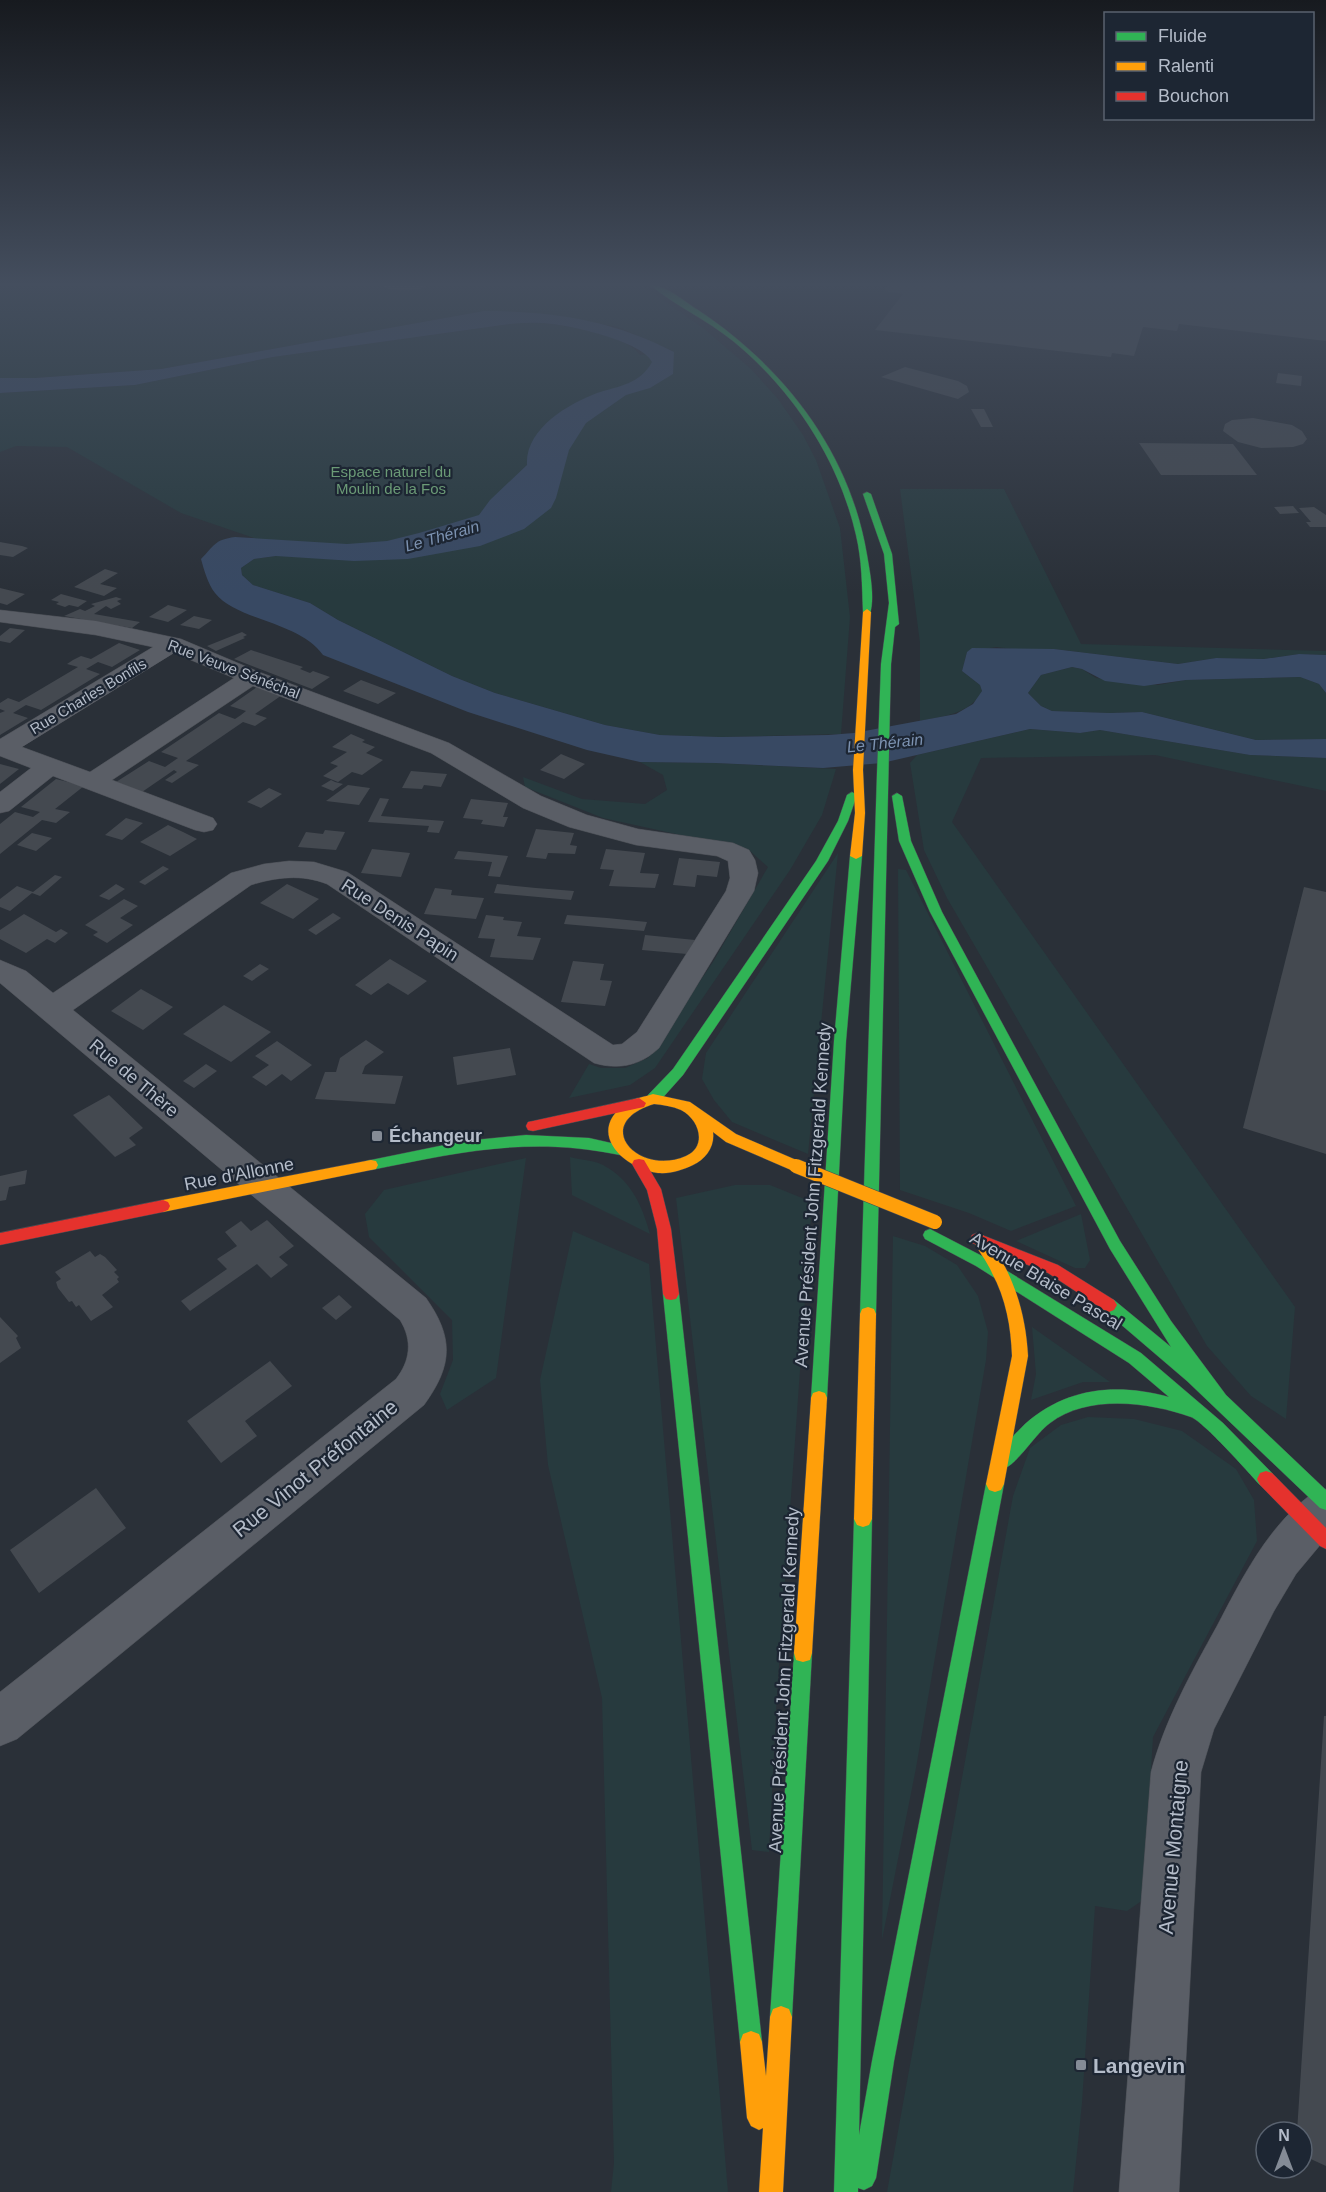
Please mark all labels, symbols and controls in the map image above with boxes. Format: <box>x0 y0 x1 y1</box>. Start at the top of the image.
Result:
legend <box>1104 12 1314 120</box>
text: Fluide <box>1158 26 1207 46</box>
text: Ralenti <box>1158 56 1214 76</box>
text: Bouchon <box>1158 86 1229 106</box>
park label: Espace naturel du Moulin de la Fos <box>331 463 451 497</box>
water label: Le Thérain <box>403 517 481 555</box>
street label: Rue Veuve Sénéchal <box>166 636 302 702</box>
street label: Rue Charles Bonfils <box>27 655 149 737</box>
water label: Le Thérain <box>846 731 924 755</box>
street label: Rue Denis Papin <box>338 875 462 965</box>
street label: Avenue Président John Fitzgerald Kennedy <box>791 1022 835 1368</box>
street label: Rue de Thère <box>86 1035 182 1121</box>
place label: Échangeur <box>389 1125 482 1146</box>
marker: Échangeur <box>370 1129 384 1143</box>
street label: Rue d'Allonne <box>182 1154 296 1194</box>
street label: Avenue Blaise Pascal <box>966 1228 1126 1334</box>
street label: Rue Vinot Préfontaine <box>228 1395 402 1541</box>
street label: Avenue Président John Fitzgerald Kennedy <box>765 1507 803 1853</box>
street label: Avenue Montaigne <box>1154 1759 1192 1935</box>
place label: Langevin <box>1093 2054 1185 2077</box>
marker: Langevin <box>1074 2058 1088 2072</box>
north arrow <box>1254 2120 1314 2180</box>
text: N <box>1278 2127 1290 2144</box>

